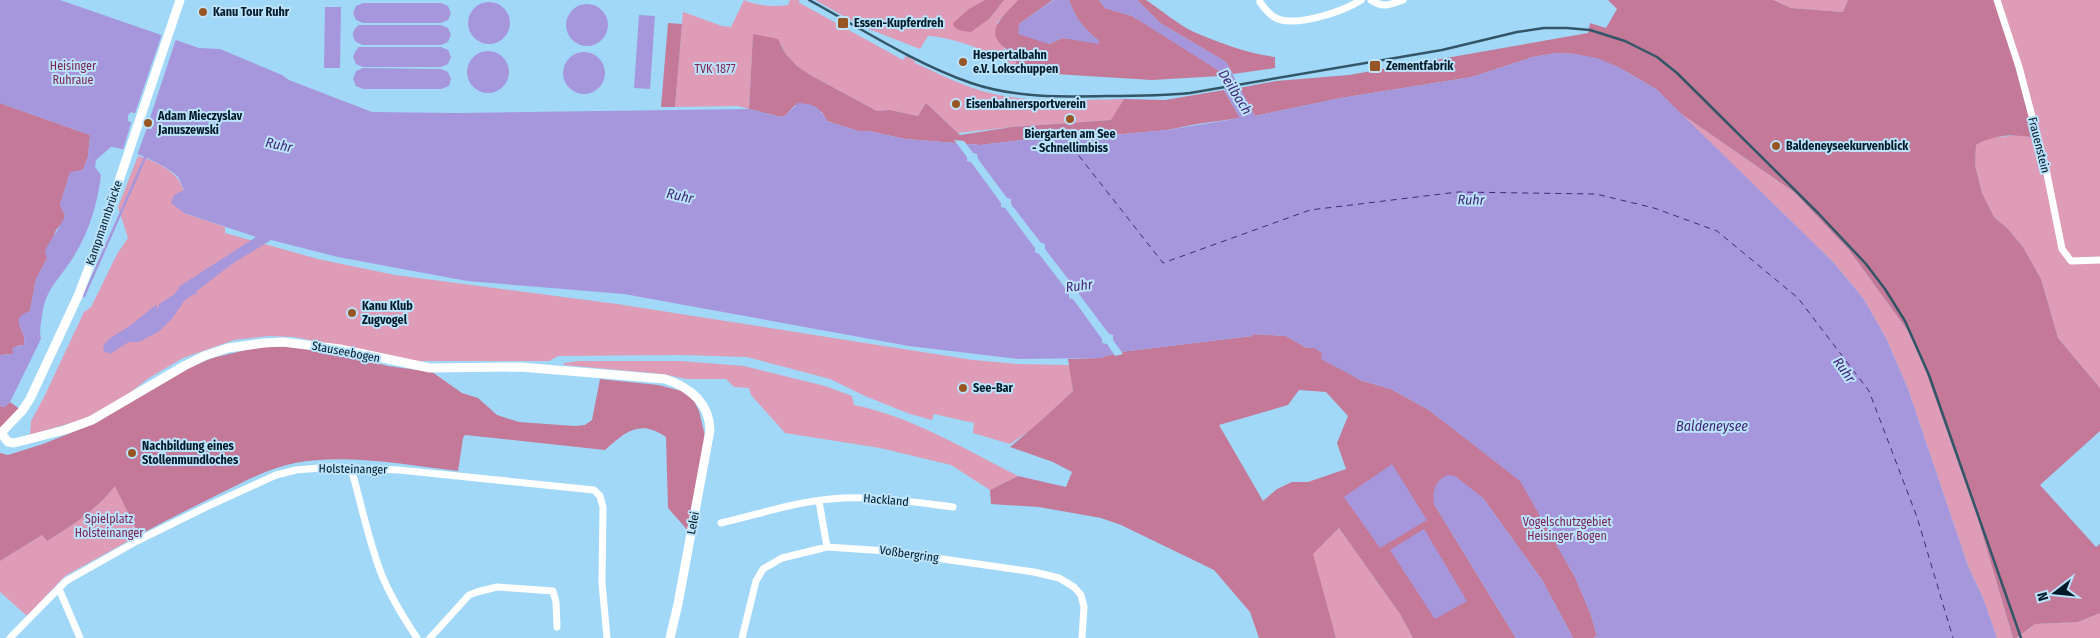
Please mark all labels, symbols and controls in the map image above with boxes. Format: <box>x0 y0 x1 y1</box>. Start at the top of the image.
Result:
place label: Kanu Tour Ruhr <box>213 5 290 19</box>
marker: Kanu Tour Ruhr <box>197 6 209 18</box>
marker: Essen-Kupferdreh <box>836 16 850 30</box>
place label: Essen-Kupferdreh <box>854 16 943 30</box>
place label: Hespertalbahn e.V. Lokschuppen <box>973 48 1058 76</box>
marker: Hespertalbahn e.V. Lokschuppen <box>957 56 969 68</box>
park label: Heisinger Ruhraue <box>50 59 97 87</box>
marker: Zementfabrik <box>1368 59 1382 73</box>
place label: Zementfabrik <box>1386 59 1454 73</box>
park label: TVK 1877 <box>694 62 736 76</box>
water label: Deilbach <box>1215 66 1255 118</box>
place label: Eisenbahnersportverein <box>966 97 1086 111</box>
marker: Eisenbahnersportverein <box>950 98 962 110</box>
place label: Adam Mieczyslav Januszewski <box>157 109 243 137</box>
marker: Biergarten am See - Schnellimbiss <box>1064 113 1076 125</box>
street label: Frauenstein <box>2025 116 2053 174</box>
marker: Adam Mieczyslav Januszewski <box>142 117 154 129</box>
place label: Biergarten am See - Schnellimbiss <box>1024 127 1116 155</box>
water label: Ruhr <box>264 134 295 156</box>
place label: Baldeneyseekurvenblick <box>1786 139 1909 153</box>
marker: Baldeneyseekurvenblick <box>1770 140 1782 152</box>
street label: Kampmannbrücke <box>83 179 125 267</box>
water label: Ruhr <box>665 185 696 207</box>
water label: Ruhr <box>1457 191 1486 209</box>
water label: Ruhr <box>1065 276 1095 296</box>
place label: Kanu Klub Zugvogel <box>362 299 413 327</box>
marker: Kanu Klub Zugvogel <box>346 307 358 319</box>
street label: Stauseebogen <box>311 339 381 365</box>
water label: Ruhr <box>1829 354 1859 387</box>
place label: See-Bar <box>973 381 1014 395</box>
marker: See-Bar <box>957 382 969 394</box>
water label: Baldeneysee <box>1676 418 1748 435</box>
place label: Nachbildung eines Stollenmundloches <box>142 439 239 467</box>
marker: Nachbildung eines Stollenmundloches <box>126 447 138 459</box>
street label: Holsteinanger <box>319 461 388 477</box>
street label: Hackland <box>863 491 909 509</box>
street label: Lelei <box>684 510 702 536</box>
park label: Spielplatz Holsteinanger <box>75 512 144 540</box>
park label: Vogelschutzgebiet Heisinger Bogen <box>1523 515 1611 543</box>
street label: Voßbergring <box>878 543 940 565</box>
north arrow <box>2030 568 2080 618</box>
text: N <box>2034 590 2052 603</box>

